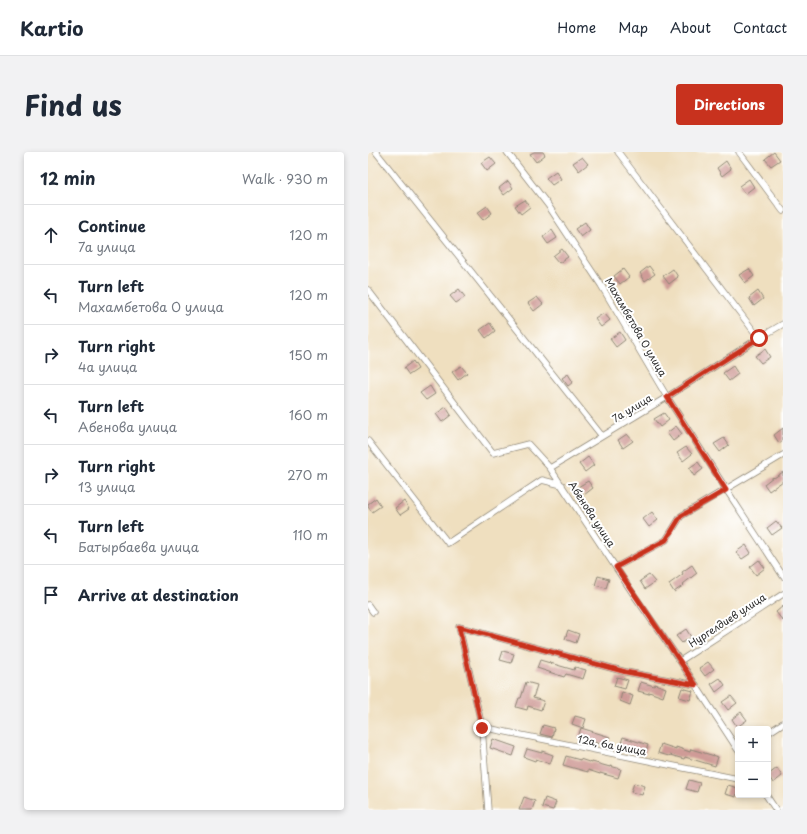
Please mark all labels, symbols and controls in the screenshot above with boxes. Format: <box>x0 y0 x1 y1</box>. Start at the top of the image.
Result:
text: Kartio <box>20 14 83 42</box>
text: Home <box>557 17 596 38</box>
text: Map <box>618 17 648 38</box>
text: About <box>670 17 711 38</box>
text: Contact <box>733 17 787 38</box>
text: Find us <box>24 83 122 126</box>
button: Directions <box>676 84 783 125</box>
text: 12 min <box>40 165 95 191</box>
text: Walk · 930 m <box>242 169 328 188</box>
text: Continue <box>78 214 146 237</box>
icon: ahead <box>40 224 62 246</box>
text: 120 m <box>289 225 328 244</box>
text: 7а улица <box>78 237 135 256</box>
text: Turn left <box>78 274 144 297</box>
street label: Махамбетова О улица <box>602 274 671 380</box>
icon: left <box>40 284 62 306</box>
text: 120 m <box>289 285 328 304</box>
text: Махамбетова О улица <box>78 297 224 316</box>
route start <box>750 329 768 347</box>
text: Turn right <box>78 334 155 357</box>
icon: right <box>40 344 62 366</box>
text: 150 m <box>289 345 328 364</box>
text: 4а улица <box>78 357 137 376</box>
street label: 7а улица <box>609 389 655 425</box>
text: Turn left <box>78 394 144 417</box>
icon: left <box>40 404 62 426</box>
text: 160 m <box>289 405 328 424</box>
text: Абенова улица <box>78 417 177 436</box>
text: Turn right <box>78 454 155 477</box>
icon: right <box>40 464 62 486</box>
text: 270 m <box>287 465 328 484</box>
text: 13 улица <box>78 477 135 496</box>
street label: Абенова улица <box>565 478 620 551</box>
text: Turn left <box>78 514 144 537</box>
icon: left <box>40 524 62 546</box>
text: 110 m <box>293 525 328 544</box>
text: Батырбаева улица <box>78 537 199 556</box>
text: Arrive at destination <box>78 583 239 606</box>
icon: arrive <box>40 584 62 606</box>
street label: Нургелдиев улица <box>685 589 769 651</box>
route end <box>473 719 491 737</box>
map controls <box>735 726 771 798</box>
button: + <box>735 726 771 762</box>
street label: 12а, 6а улица <box>577 731 648 759</box>
button: − <box>735 762 771 798</box>

